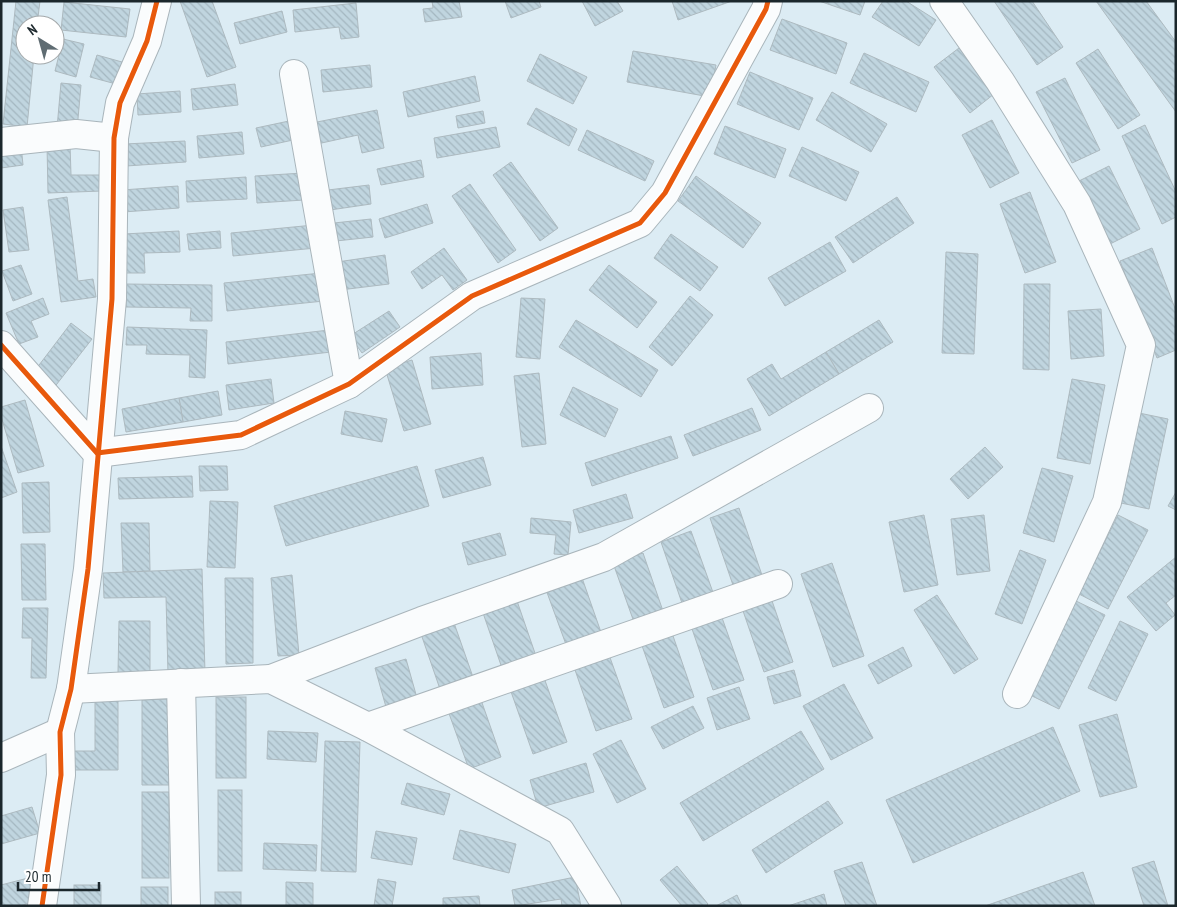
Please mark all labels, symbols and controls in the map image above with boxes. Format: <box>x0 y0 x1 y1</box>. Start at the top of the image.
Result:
north arrow <box>15 15 65 65</box>
text: N <box>24 20 41 39</box>
scale bar <box>18 860 99 892</box>
text: 20 m <box>25 867 51 886</box>

